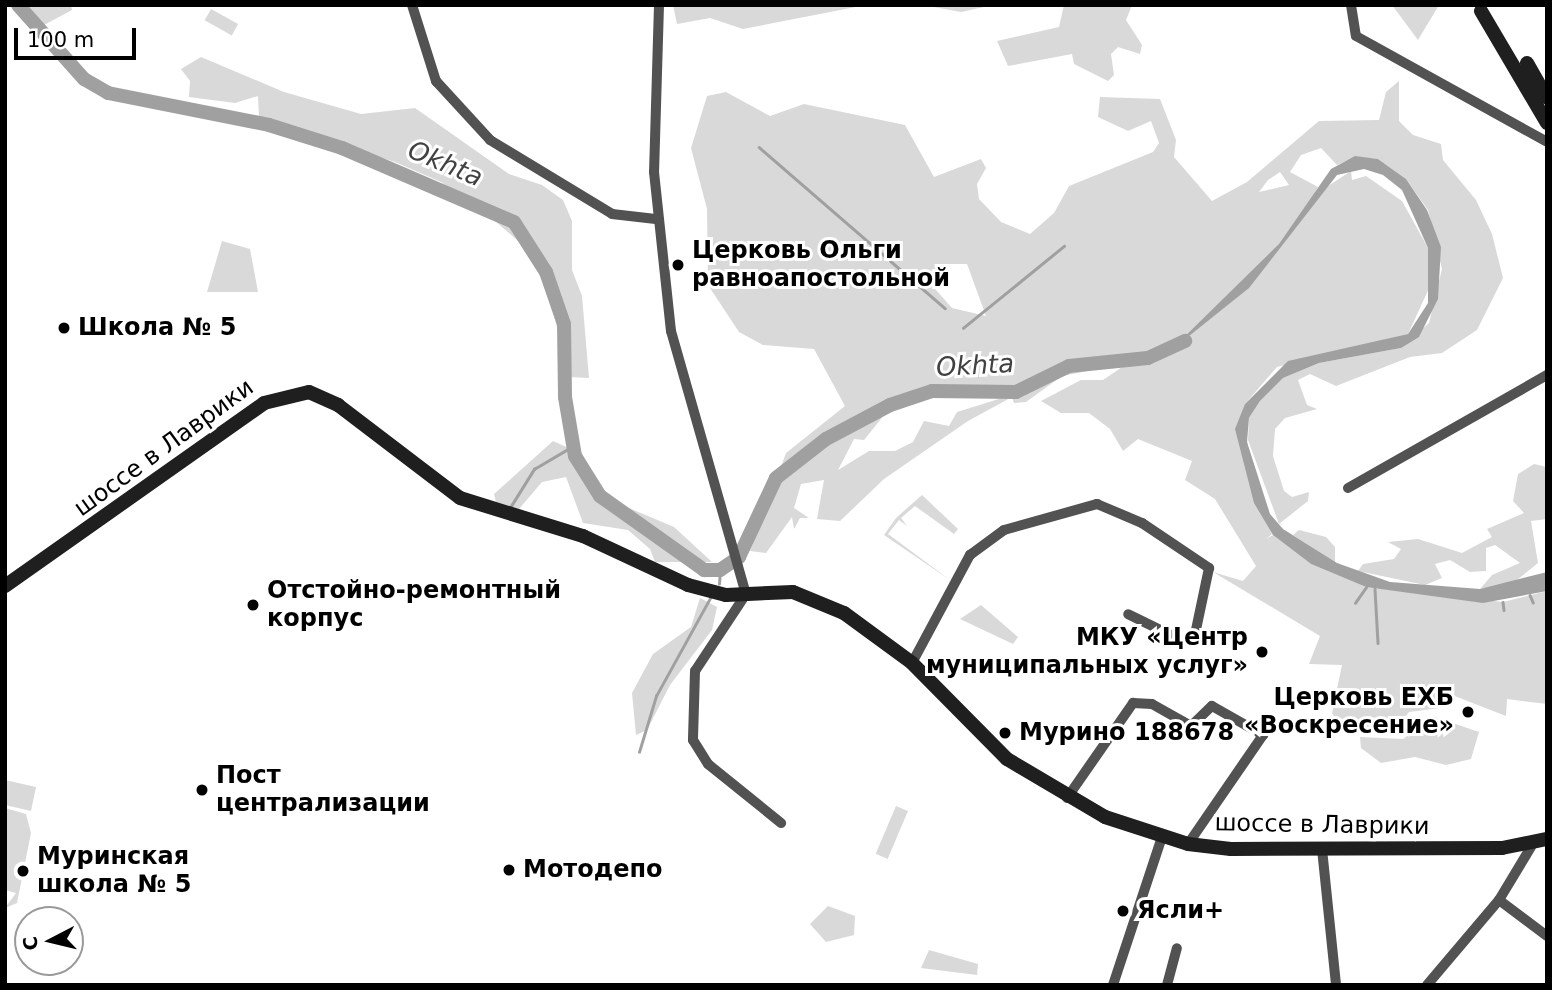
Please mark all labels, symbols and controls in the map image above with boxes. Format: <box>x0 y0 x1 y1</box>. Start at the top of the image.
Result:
scale bar <box>18 14 140 58</box>
text: 100 m <box>27 28 94 52</box>
water label: Okhta <box>403 134 487 194</box>
place label: Церковь Ольги равноапостольной <box>692 237 950 293</box>
marker: Церковь Ольги равноапостольной <box>670 257 686 273</box>
place label: Школа № 5 <box>78 314 236 342</box>
marker: Школа № 5 <box>56 320 72 336</box>
water label: Okhta <box>935 348 1015 384</box>
street label: шоссе в Лаврики <box>69 373 259 523</box>
place label: Отстойно-ремонтный корпус <box>267 577 561 633</box>
marker: Отстойно-ремонтный корпус <box>245 597 261 613</box>
place label: МКУ «Центр муниципальных услуг» <box>926 624 1248 680</box>
marker: МКУ «Центр муниципальных услуг» <box>1254 644 1270 660</box>
place label: Церковь ЕХБ «Воскресение» <box>1244 684 1454 740</box>
marker: Церковь ЕХБ «Воскресение» <box>1460 704 1476 720</box>
place label: Мурино 188678 <box>1019 719 1234 747</box>
marker: Мурино 188678 <box>997 725 1013 741</box>
place label: Пост централизации <box>216 762 430 818</box>
marker: Пост централизации <box>194 782 210 798</box>
street label: шоссе в Лаврики <box>1214 809 1430 841</box>
place label: Муринская школа № 5 <box>37 843 191 899</box>
place label: Мотодепо <box>523 856 662 884</box>
marker: Мотодепо <box>501 862 517 878</box>
marker: Муринская школа № 5 <box>15 863 31 879</box>
place label: Ясли+ <box>1137 897 1224 925</box>
marker: Ясли+ <box>1115 903 1131 919</box>
north arrow <box>14 906 84 976</box>
text: С <box>18 935 42 952</box>

